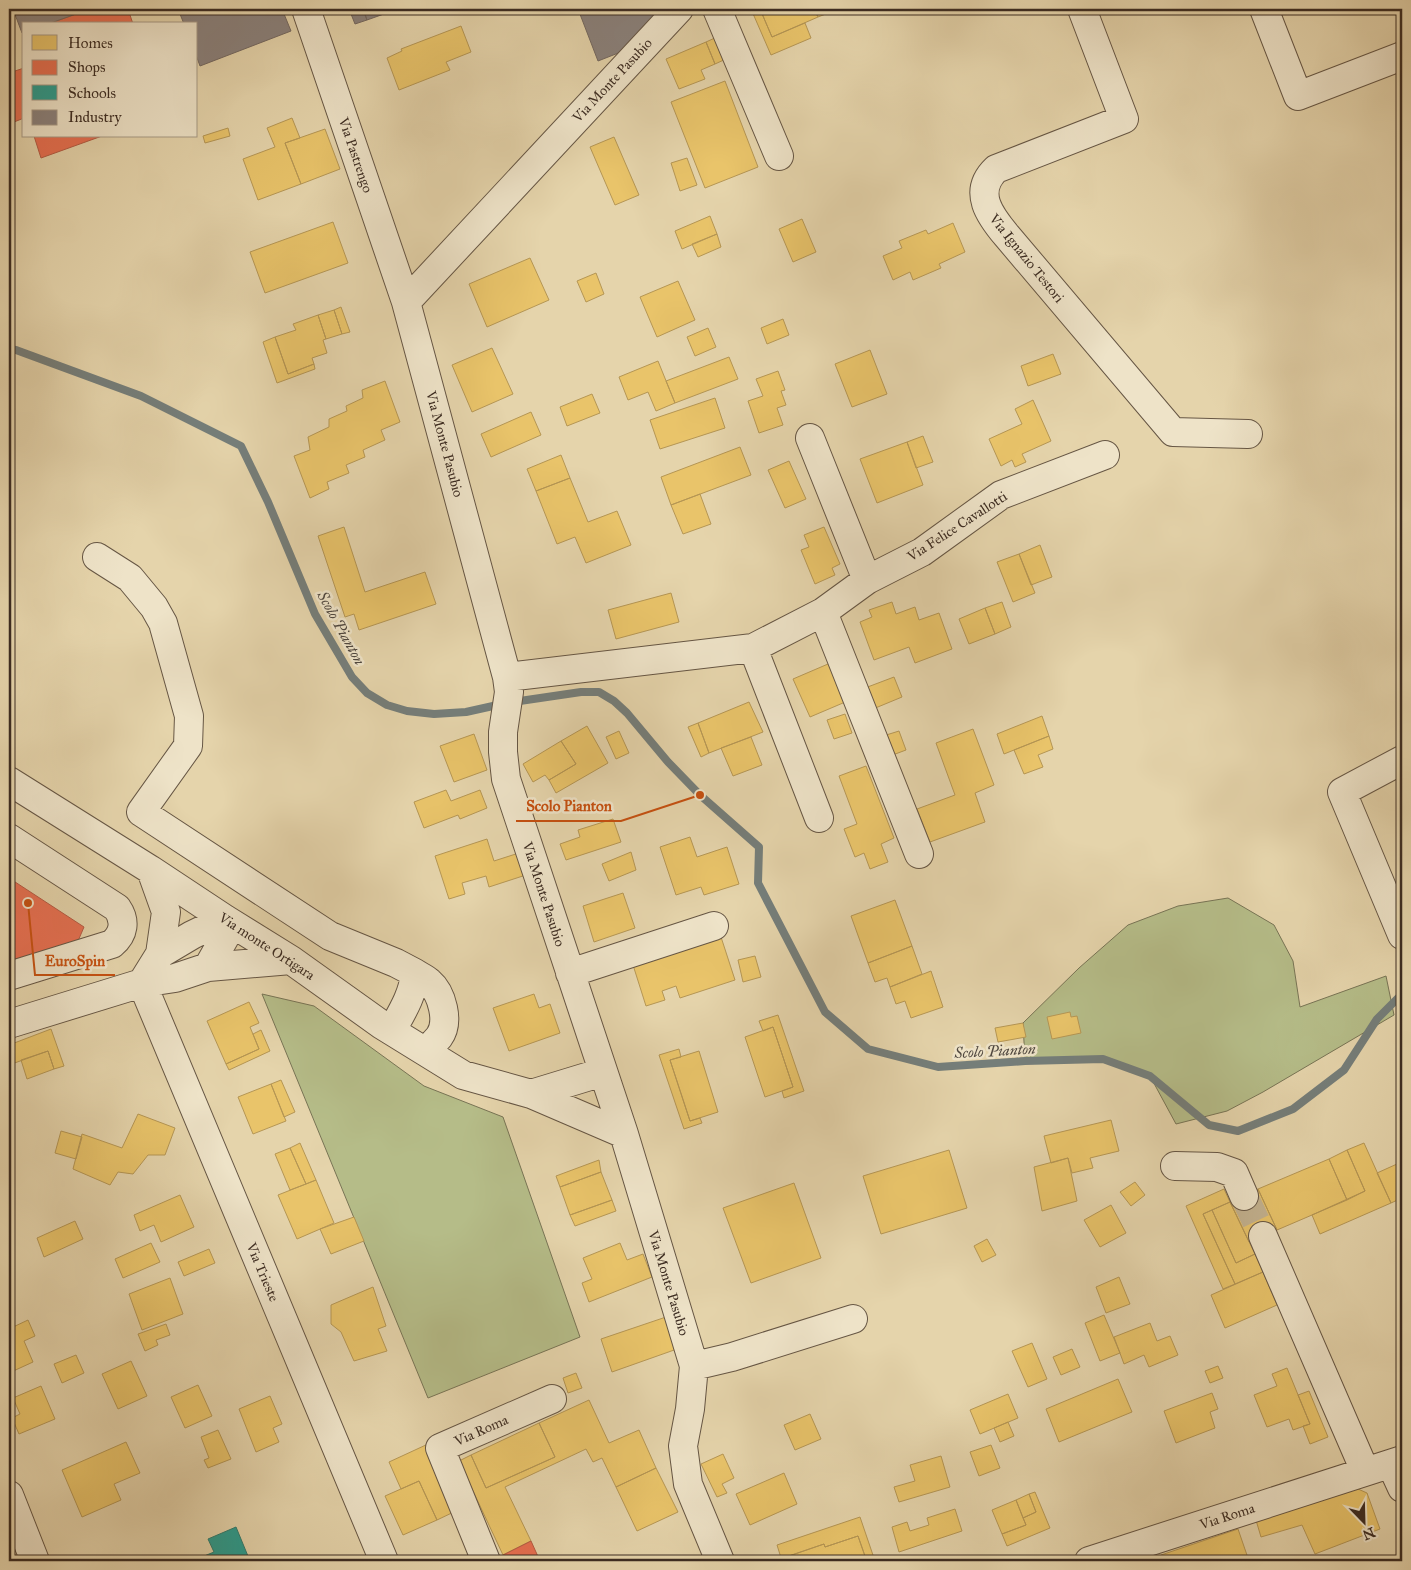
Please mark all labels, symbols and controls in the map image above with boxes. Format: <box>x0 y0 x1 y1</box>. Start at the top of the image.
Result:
legend <box>22 22 198 138</box>
text: Homes <box>68 34 113 52</box>
street label: Via Monte Pasubio <box>568 35 656 127</box>
text: Shops <box>68 58 106 76</box>
text: Schools <box>68 84 116 102</box>
text: Industry <box>68 108 122 126</box>
street label: Via Pastrengo <box>334 114 376 195</box>
street label: Via Ignazio Testori <box>985 210 1068 306</box>
street label: Via Monte Pasubio <box>422 388 467 499</box>
street label: Via Felice Cavallotti <box>903 488 1011 566</box>
water label: Scolo Pianton <box>313 587 369 668</box>
callout: Scolo Pianton <box>516 791 621 821</box>
text: Scolo Pianton <box>526 797 613 815</box>
street label: Via Monte Pasubio <box>518 839 568 949</box>
street label: Via monte Ortigara <box>215 909 318 984</box>
callout: EuroSpin <box>35 945 115 975</box>
text: EuroSpin <box>45 952 106 971</box>
water label: Scolo Pianton <box>953 1040 1036 1062</box>
street label: Via Monte Pasubio <box>644 1228 693 1338</box>
street label: Via Trieste <box>242 1239 283 1304</box>
street label: Via Roma <box>451 1411 511 1450</box>
north arrow <box>1338 1498 1388 1548</box>
street label: Via Roma <box>1196 1500 1257 1534</box>
text: N <box>1360 1523 1378 1544</box>

